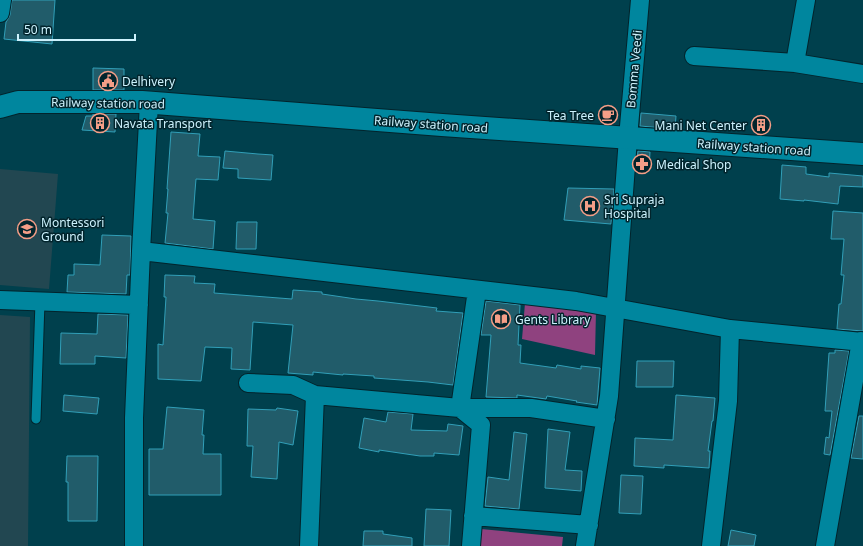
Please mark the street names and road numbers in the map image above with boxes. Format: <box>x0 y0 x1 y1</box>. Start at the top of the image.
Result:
street label: Bomma Veedi <box>622 29 646 109</box>
street label: Railway station road <box>51 94 165 112</box>
street label: Railway station road <box>374 112 488 136</box>
street label: Railway station road <box>697 135 811 159</box>

